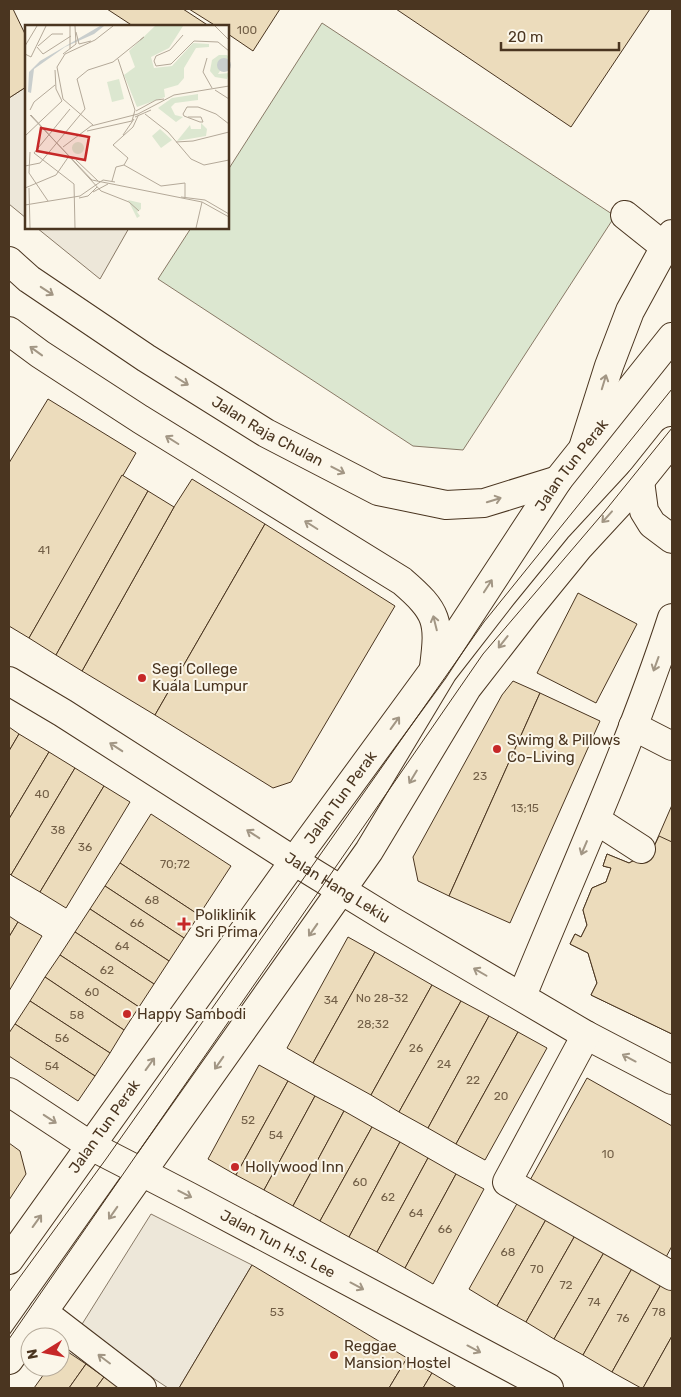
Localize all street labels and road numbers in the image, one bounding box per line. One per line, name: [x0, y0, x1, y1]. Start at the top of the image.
street label: Jalan Raja Chulan: [208, 392, 326, 470]
street label: Jalan Tun Perak: [531, 415, 612, 515]
street label: Jalan Tun Perak: [300, 747, 381, 848]
street label: Jalan Hang Lekiu: [281, 848, 393, 927]
street label: Jalan Tun Perak: [65, 1076, 144, 1177]
street label: Jalan Tun H.S. Lee: [217, 1206, 338, 1282]

